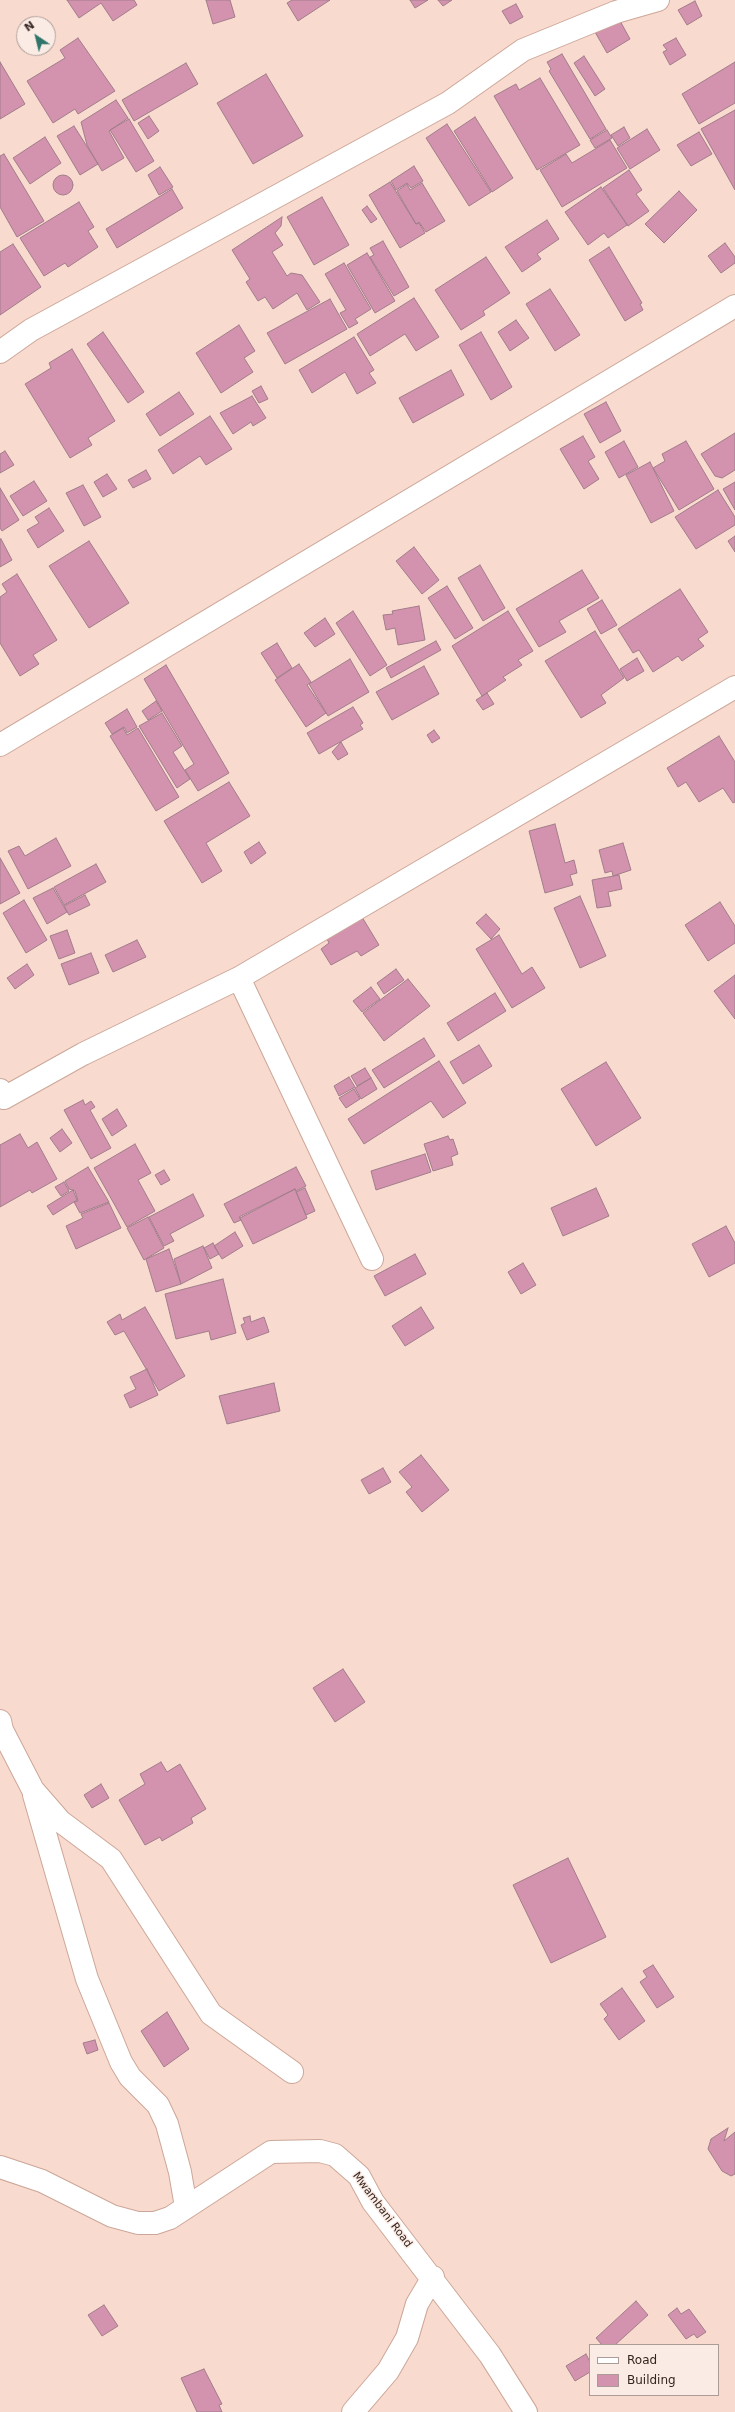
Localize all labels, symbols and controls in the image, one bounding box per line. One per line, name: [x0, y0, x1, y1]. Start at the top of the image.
north arrow: [16, 16, 56, 56]
text: N: [22, 19, 37, 35]
street label: Mwambani Road: [349, 2170, 415, 2250]
legend: [589, 2344, 719, 2396]
text: Road: [627, 2353, 657, 2367]
text: Building: [627, 2373, 676, 2387]

